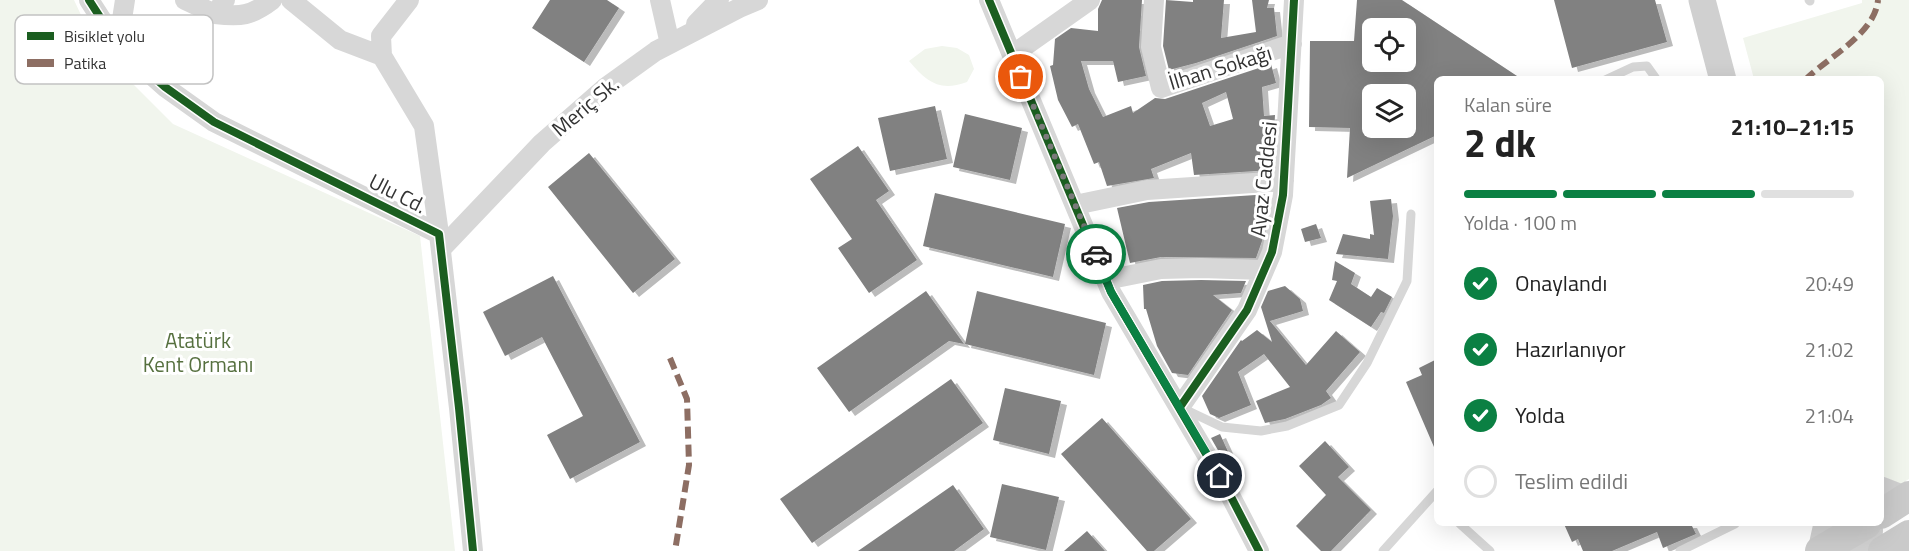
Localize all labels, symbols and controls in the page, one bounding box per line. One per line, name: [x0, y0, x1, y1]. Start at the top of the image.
legend: [15, 15, 213, 84]
map controls: [1362, 18, 1416, 138]
button: locate: [1362, 18, 1416, 72]
text: Bisiklet yolu: [64, 24, 145, 48]
street label: İlhan Sokağı: [1165, 36, 1275, 98]
text: Patika: [64, 51, 106, 75]
pin: [995, 51, 1046, 102]
icon: bag: [1004, 60, 1037, 93]
street label: Meriç Sk.: [544, 68, 626, 144]
button: layers: [1362, 84, 1416, 138]
text: Kalan süre: [1464, 89, 1552, 120]
text: 21:10–21:15: [1731, 110, 1854, 144]
text: 2 dk: [1464, 113, 1536, 172]
street label: Ayaz Caddesi: [1241, 120, 1285, 238]
street label: Ulu Cd.: [364, 165, 432, 221]
text: Yolda · 100 m: [1464, 207, 1577, 238]
courier: [1066, 224, 1126, 284]
icon: car: [1080, 238, 1113, 271]
text: Onaylandı: [1515, 266, 1607, 300]
icon: check: [1464, 267, 1497, 300]
text: 20:49: [1805, 268, 1854, 299]
park label: Atatürk Kent Ormanı: [143, 324, 253, 380]
text: Hazırlanıyor: [1515, 332, 1626, 366]
icon: check: [1464, 333, 1497, 366]
text: 21:02: [1805, 334, 1854, 365]
text: Yolda: [1515, 398, 1565, 432]
icon: check: [1464, 399, 1497, 432]
text: 21:04: [1805, 400, 1854, 431]
pin: [1194, 450, 1245, 501]
icon: home: [1203, 459, 1236, 492]
text: Teslim edildi: [1515, 464, 1628, 498]

